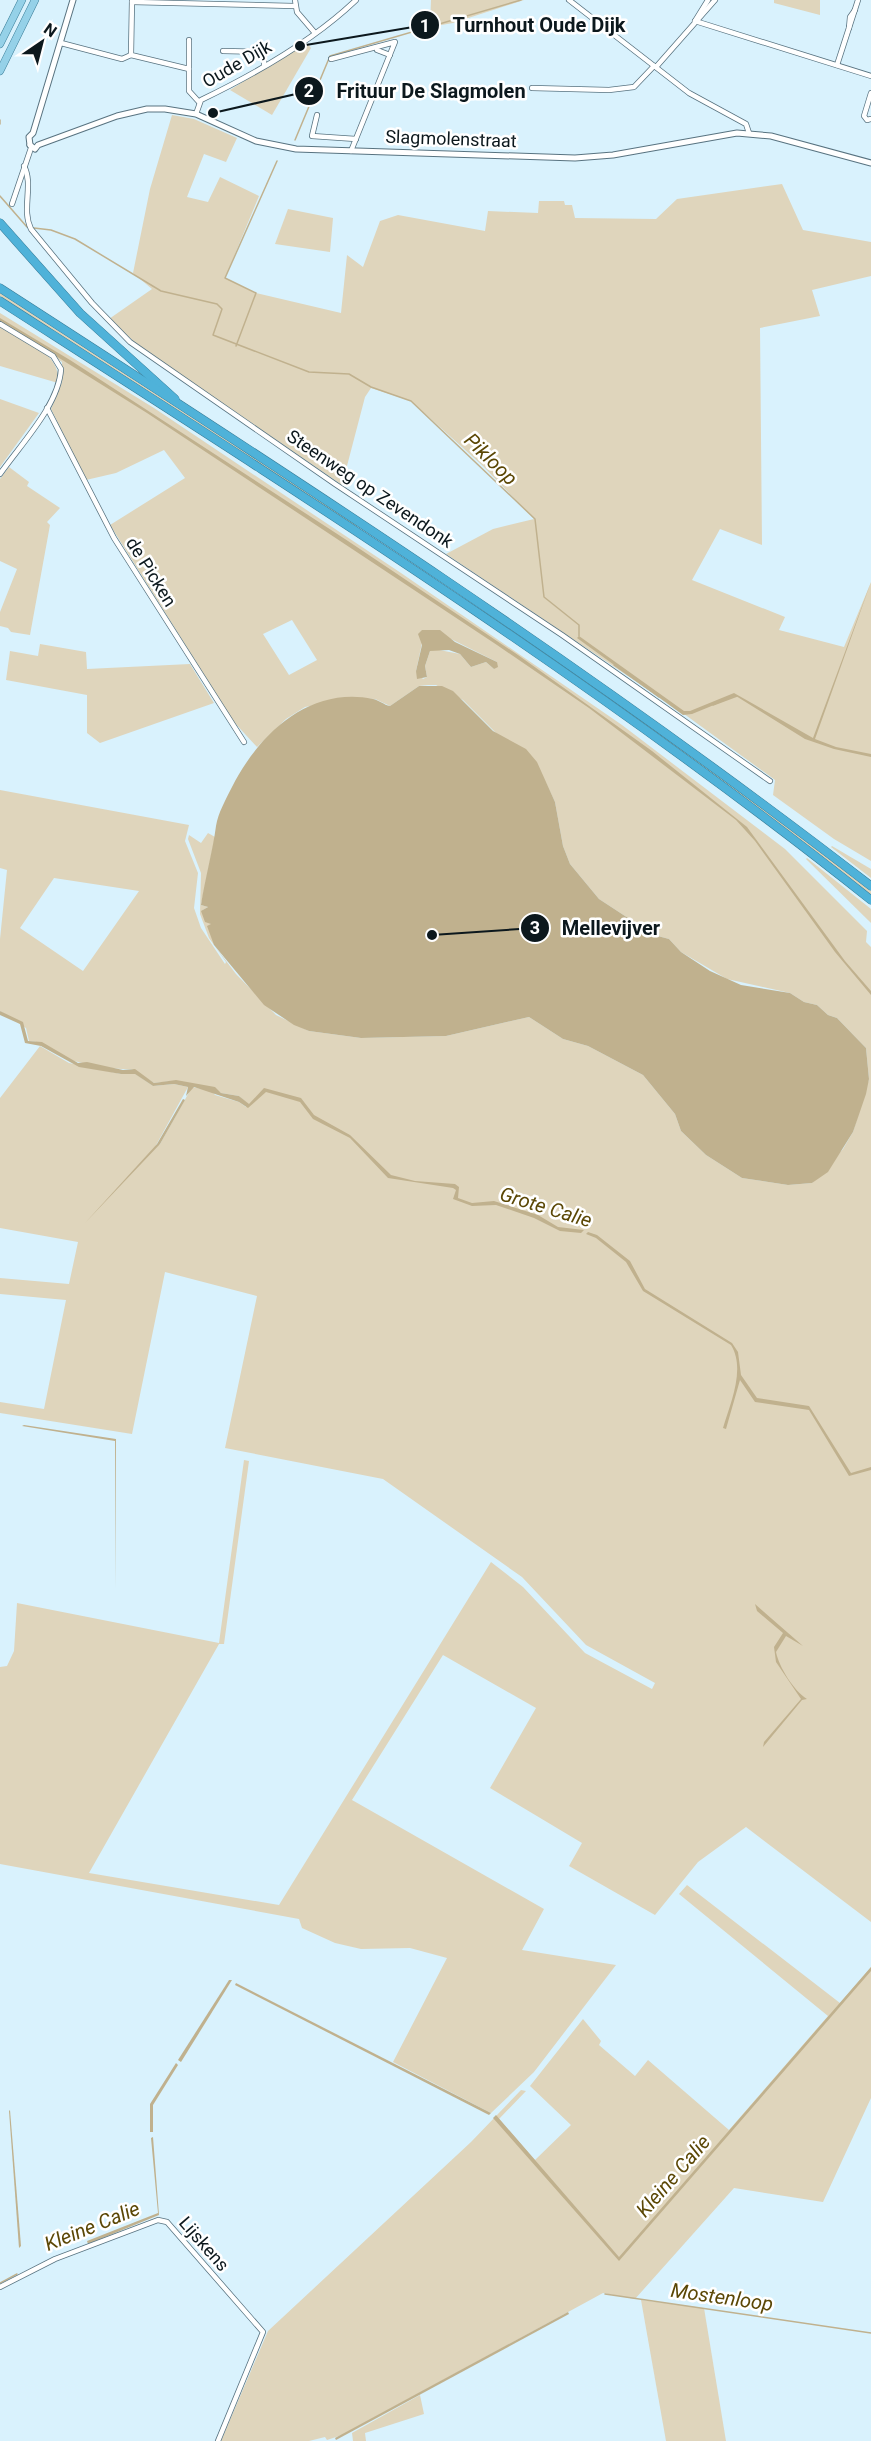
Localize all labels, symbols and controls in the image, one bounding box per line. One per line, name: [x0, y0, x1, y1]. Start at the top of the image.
callout: Turnhout Oude Dijk: [410, 6, 637, 44]
north arrow: [12, 12, 72, 72]
text: Turnhout Oude Dijk: [452, 13, 626, 37]
text: 1: [420, 15, 430, 36]
text: N: [40, 19, 60, 41]
street label: Oude Dijk: [199, 35, 276, 92]
callout: Frituur De Slagmolen: [294, 72, 538, 110]
text: Frituur De Slagmolen: [336, 79, 526, 103]
text: 2: [304, 80, 314, 101]
street label: Slagmolenstraat: [385, 126, 517, 151]
street label: Steenweg op Zevendonk: [283, 425, 458, 552]
water label: Pikloop: [459, 428, 523, 490]
street label: de Picken: [122, 533, 181, 610]
callout: Mellevijver: [520, 909, 673, 947]
text: Mellevijver: [562, 916, 661, 940]
text: 3: [530, 917, 540, 938]
water label: Grote Calie: [497, 1182, 595, 1232]
water label: Kleine Calie: [631, 2130, 715, 2222]
water label: Kleine Calie: [41, 2196, 143, 2256]
street label: Lijskens: [175, 2212, 234, 2275]
water label: Mostenloop: [669, 2278, 775, 2316]

